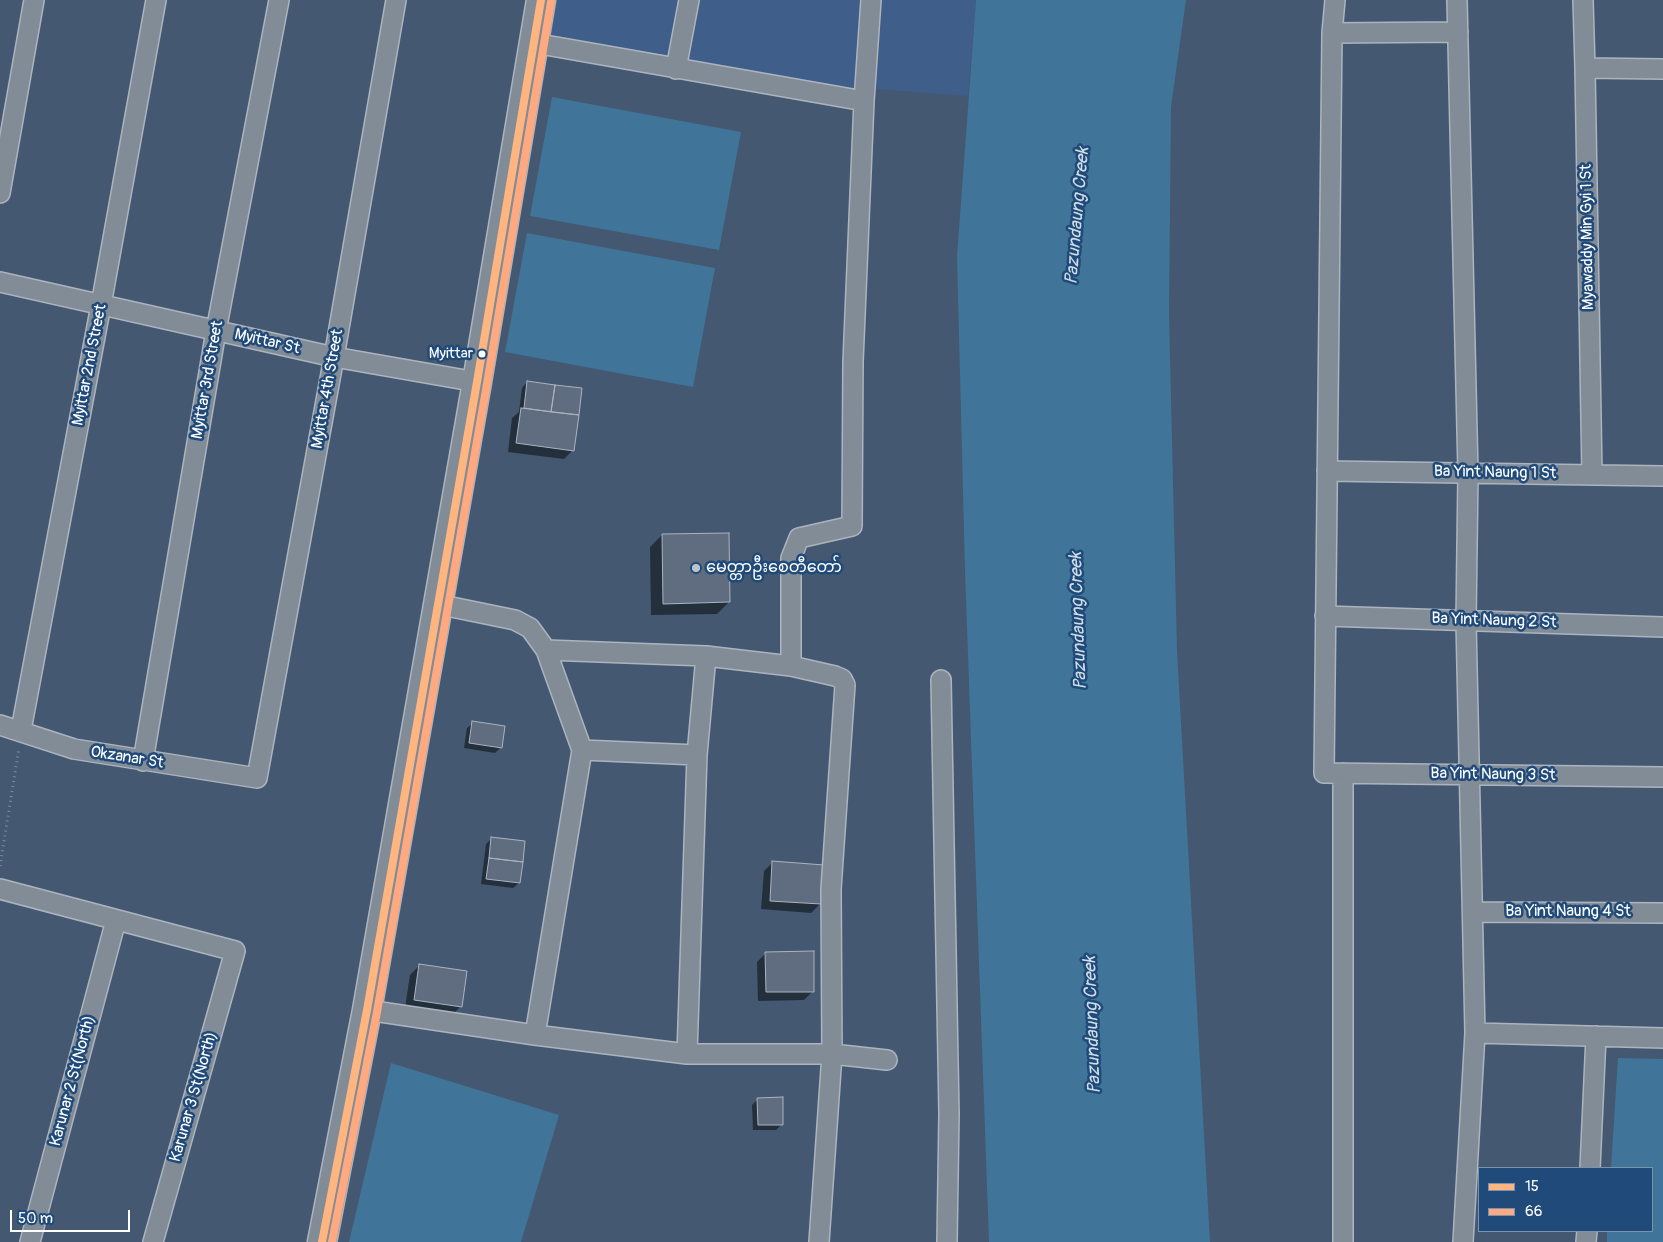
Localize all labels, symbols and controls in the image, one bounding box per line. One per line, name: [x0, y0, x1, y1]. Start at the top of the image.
water label: Pazundaung Creek: [1061, 146, 1095, 286]
street label: Myawaddy Min Gyi 1 St: [1577, 164, 1599, 310]
street label: Myittar 2nd Street: [69, 303, 111, 427]
street label: Myittar 3rd Street: [188, 319, 228, 441]
street label: Myittar St: [232, 325, 302, 359]
street label: Myittar 4th Street: [308, 328, 348, 450]
place label: Myittar: [429, 345, 473, 363]
marker: Myittar: [477, 349, 487, 359]
street label: Ba Yint Naung 1 St: [1434, 462, 1556, 484]
water label: Pazundaung Creek: [1066, 552, 1092, 690]
place label: မေတ္တာဦးစေတီတော်: [706, 558, 842, 578]
marker: မေတ္တာဦးစေတီတော်: [690, 562, 702, 574]
street label: Ba Yint Naung 2 St: [1431, 609, 1557, 633]
street label: Okzanar St: [89, 743, 165, 773]
street label: Ba Yint Naung 3 St: [1430, 764, 1556, 786]
street label: Ba Yint Naung 4 St: [1505, 902, 1631, 922]
water label: Pazundaung Creek: [1080, 956, 1106, 1094]
street label: Karunar 2 St(North): [46, 1014, 100, 1148]
street label: Karunar 3 St(North): [166, 1030, 222, 1164]
legend: [1478, 1167, 1653, 1232]
text: 15: [1525, 1177, 1539, 1196]
scale bar: [12, 1200, 132, 1232]
text: 66: [1525, 1202, 1542, 1221]
text: 50 m: [18, 1209, 53, 1228]

